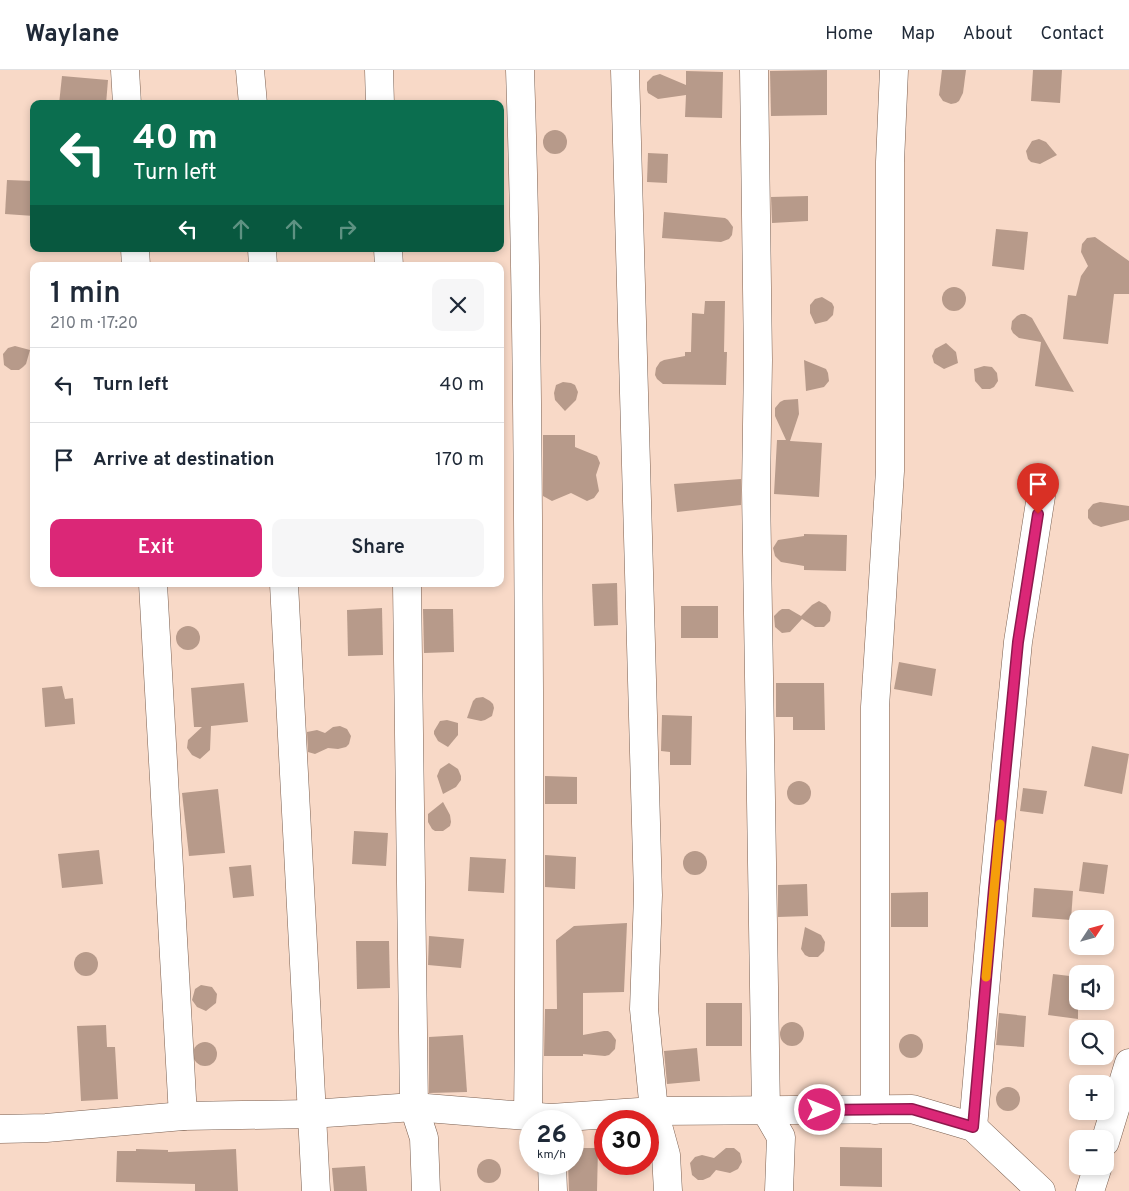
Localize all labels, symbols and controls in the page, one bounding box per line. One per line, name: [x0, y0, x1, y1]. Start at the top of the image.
text: Waylane: [25, 20, 119, 50]
text: Home: [825, 23, 873, 46]
text: Map: [901, 23, 935, 46]
text: About: [963, 23, 1012, 46]
text: Contact: [1040, 23, 1104, 46]
text: 40 m: [133, 117, 218, 161]
icon: left: [50, 120, 115, 185]
text: Turn left: [133, 160, 216, 187]
icon: left: [174, 215, 202, 243]
icon: ahead: [227, 215, 255, 243]
icon: ahead: [280, 215, 308, 243]
icon: right: [333, 215, 361, 243]
text: 1 min: [50, 276, 121, 313]
button: close: [432, 279, 484, 331]
text: 210 m · 17:20: [50, 314, 138, 334]
icon: left: [50, 371, 78, 399]
text: Turn left: [93, 373, 169, 397]
text: 40 m: [439, 373, 484, 397]
icon: arrive: [50, 446, 78, 474]
text: Arrive at destination: [93, 448, 274, 472]
text: 170 m: [435, 448, 484, 472]
pin: [1017, 463, 1059, 514]
icon: arrive: [1024, 470, 1052, 498]
button: Exit: [50, 519, 262, 577]
button: Share: [272, 519, 484, 577]
north arrow: [1069, 910, 1114, 955]
map controls: [1069, 910, 1114, 1175]
button: sound: [1069, 965, 1114, 1010]
button: search: [1069, 1020, 1114, 1065]
button: +: [1069, 1075, 1114, 1120]
position arrow: [793, 1083, 845, 1135]
speed limit sign: 30: [594, 1110, 659, 1175]
text: 26: [536, 1120, 567, 1152]
button: −: [1069, 1130, 1114, 1175]
text: km/h: [537, 1147, 566, 1163]

